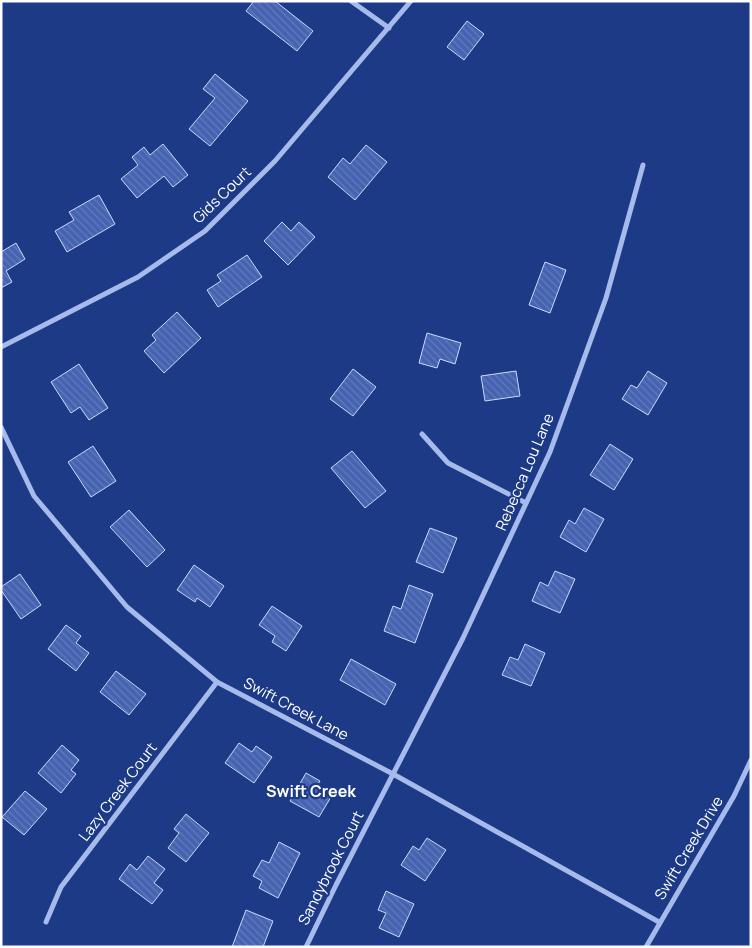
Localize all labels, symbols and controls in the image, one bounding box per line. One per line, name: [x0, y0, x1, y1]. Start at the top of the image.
street label: Gids Court: [188, 161, 255, 228]
street label: Rebecca Lou Lane: [490, 410, 559, 534]
street label: Swift Creek Lane: [240, 672, 353, 745]
street label: Lazy Creek Court: [74, 738, 162, 845]
district label: Swift Creek: [266, 780, 356, 802]
street label: Swift Creek Drive: [649, 792, 728, 904]
street label: Sandybrook Court: [293, 807, 368, 928]

